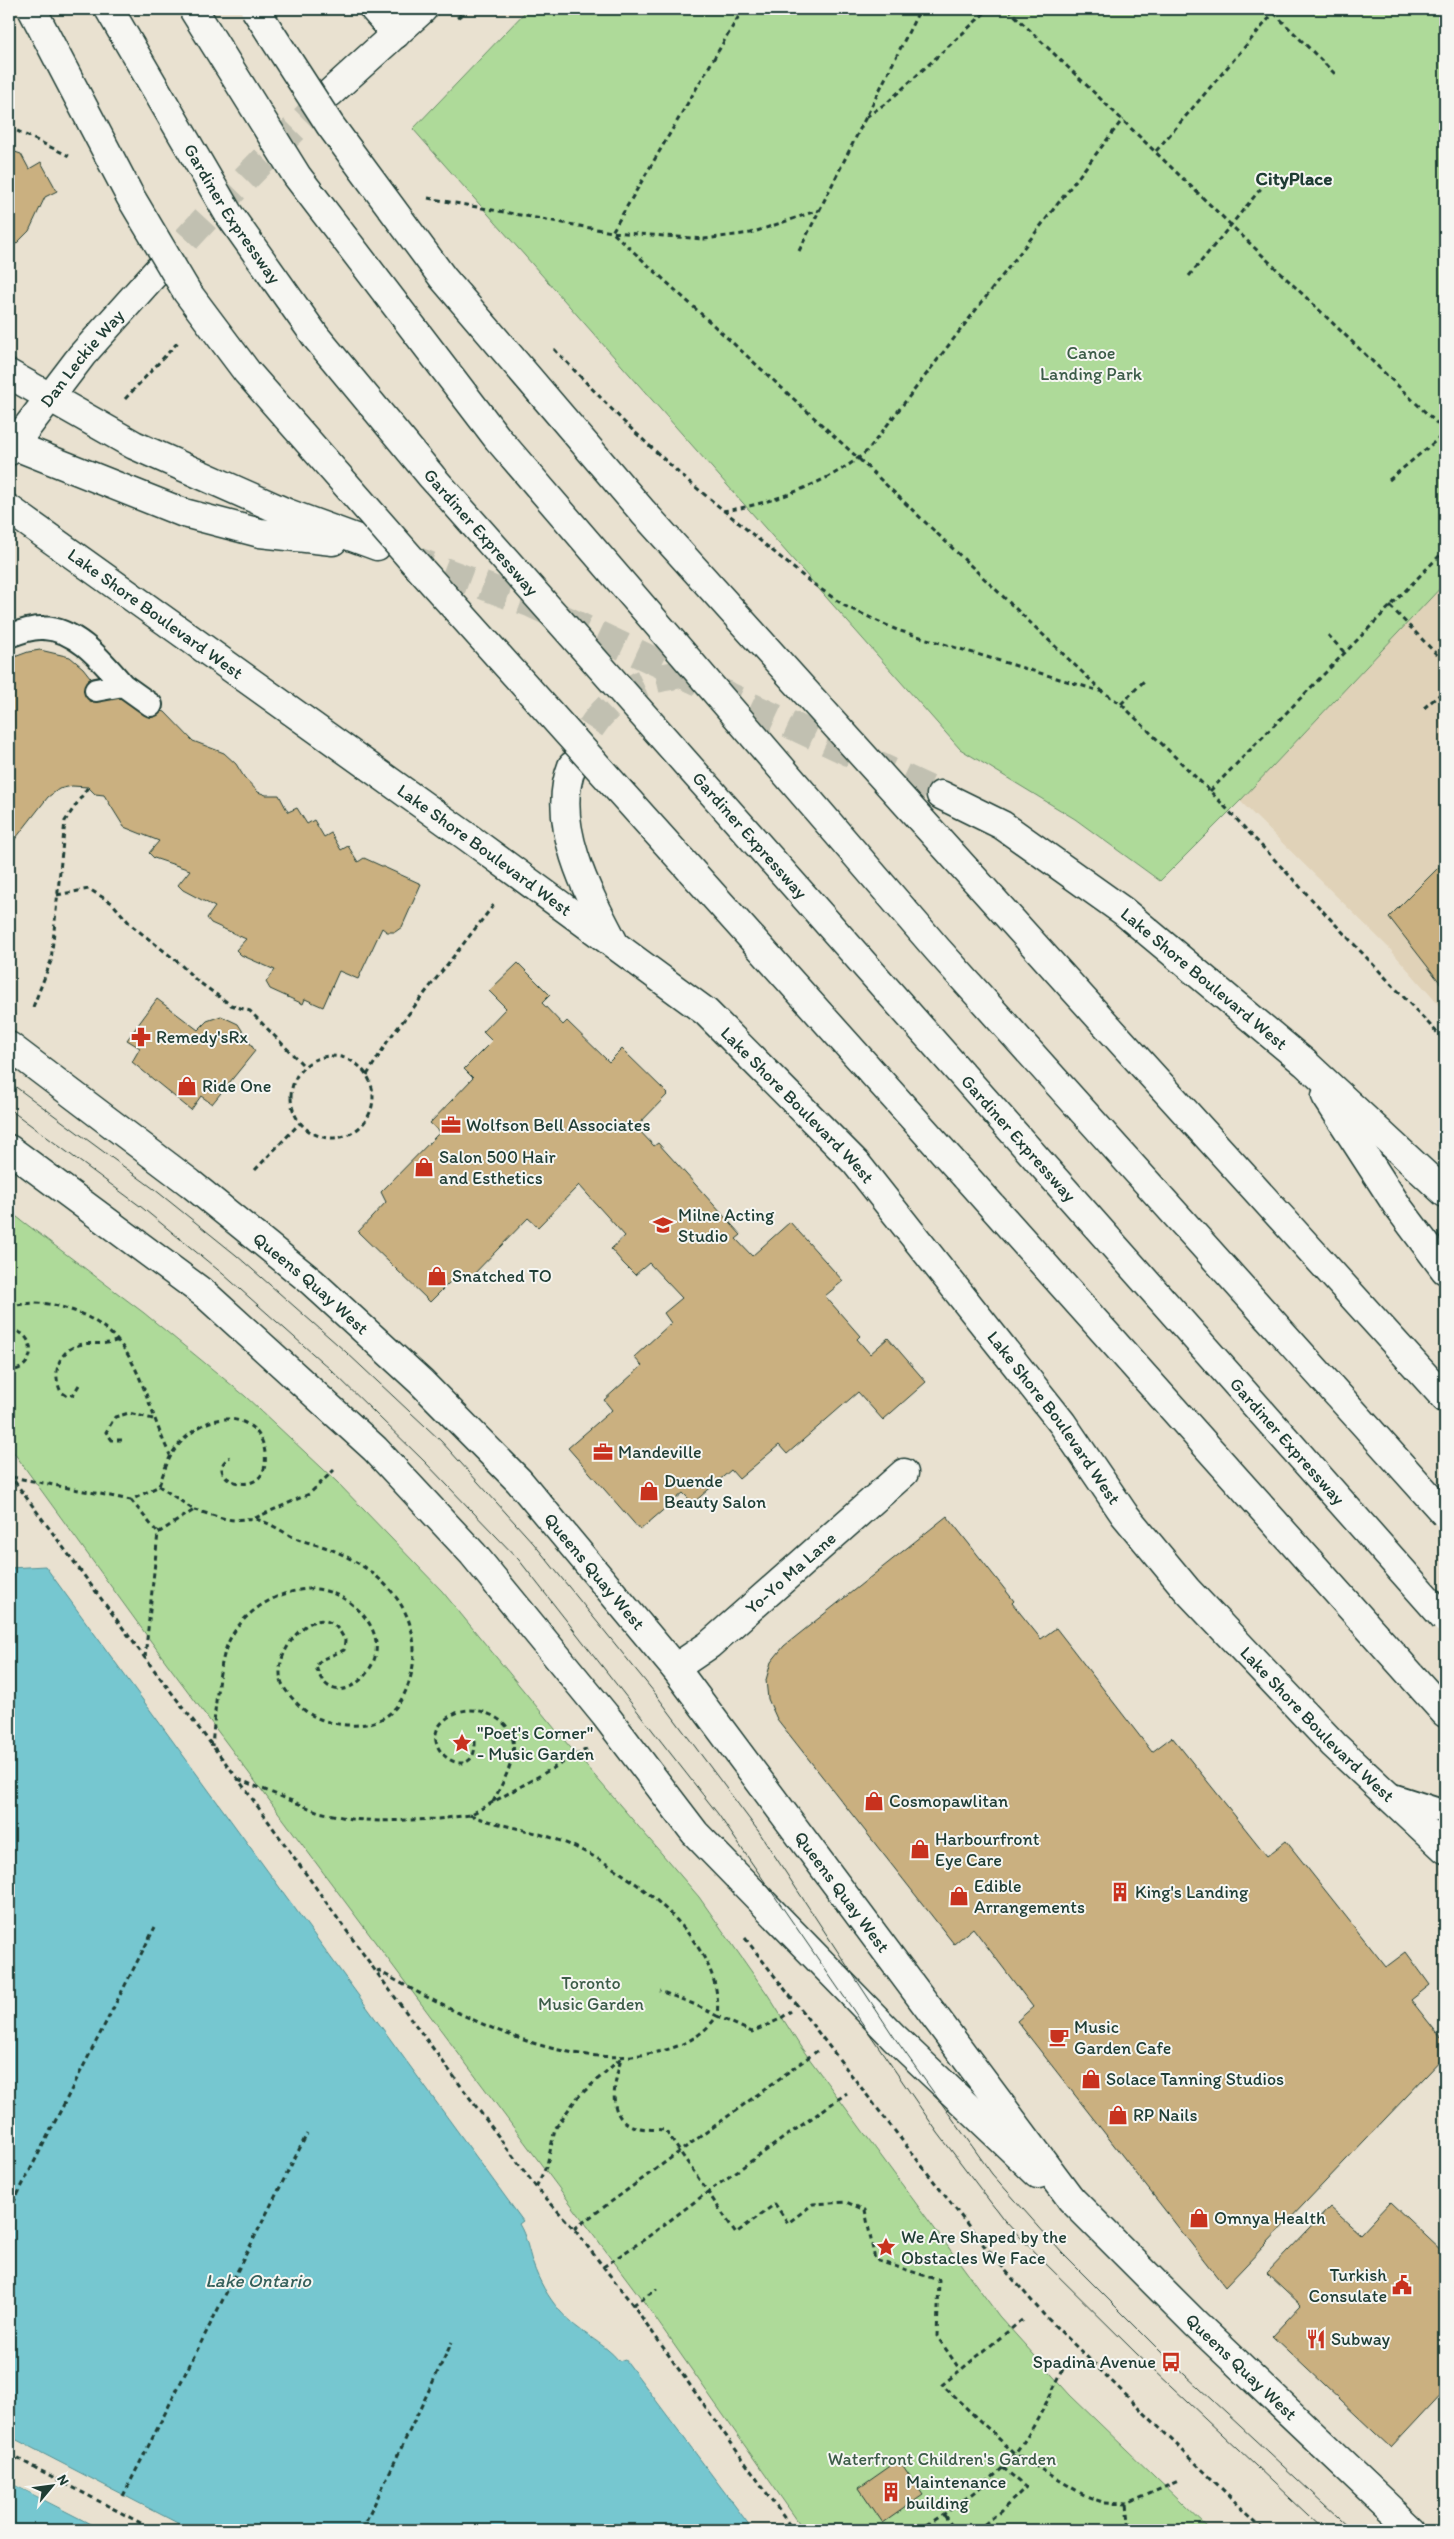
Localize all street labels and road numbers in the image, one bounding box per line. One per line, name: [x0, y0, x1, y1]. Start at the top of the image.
street label: Gardiner Expressway: [179, 140, 286, 288]
street label: Dan Leckie Way: [35, 304, 129, 412]
street label: Gardiner Expressway: [419, 464, 544, 601]
street label: Lake Shore Boulevard West: [63, 544, 248, 684]
street label: Gardiner Expressway: [688, 767, 812, 904]
street label: Lake Shore Boulevard West: [393, 779, 576, 921]
street label: Lake Shore Boulevard West: [1116, 903, 1292, 1055]
street label: Lake Shore Boulevard West: [716, 1022, 879, 1188]
street label: Gardiner Expressway: [956, 1070, 1081, 1207]
street label: Queens Quay West: [248, 1227, 373, 1339]
street label: Lake Shore Boulevard West: [982, 1326, 1125, 1509]
street label: Gardiner Expressway: [1225, 1373, 1350, 1510]
street label: Queens Quay West: [539, 1508, 650, 1635]
street label: Yo-Yo Ma Lane: [741, 1527, 841, 1619]
street label: Lake Shore Boulevard West: [1235, 1642, 1399, 1807]
street label: Queens Quay West: [789, 1827, 894, 1957]
street label: Queens Quay West: [1181, 2309, 1302, 2425]

